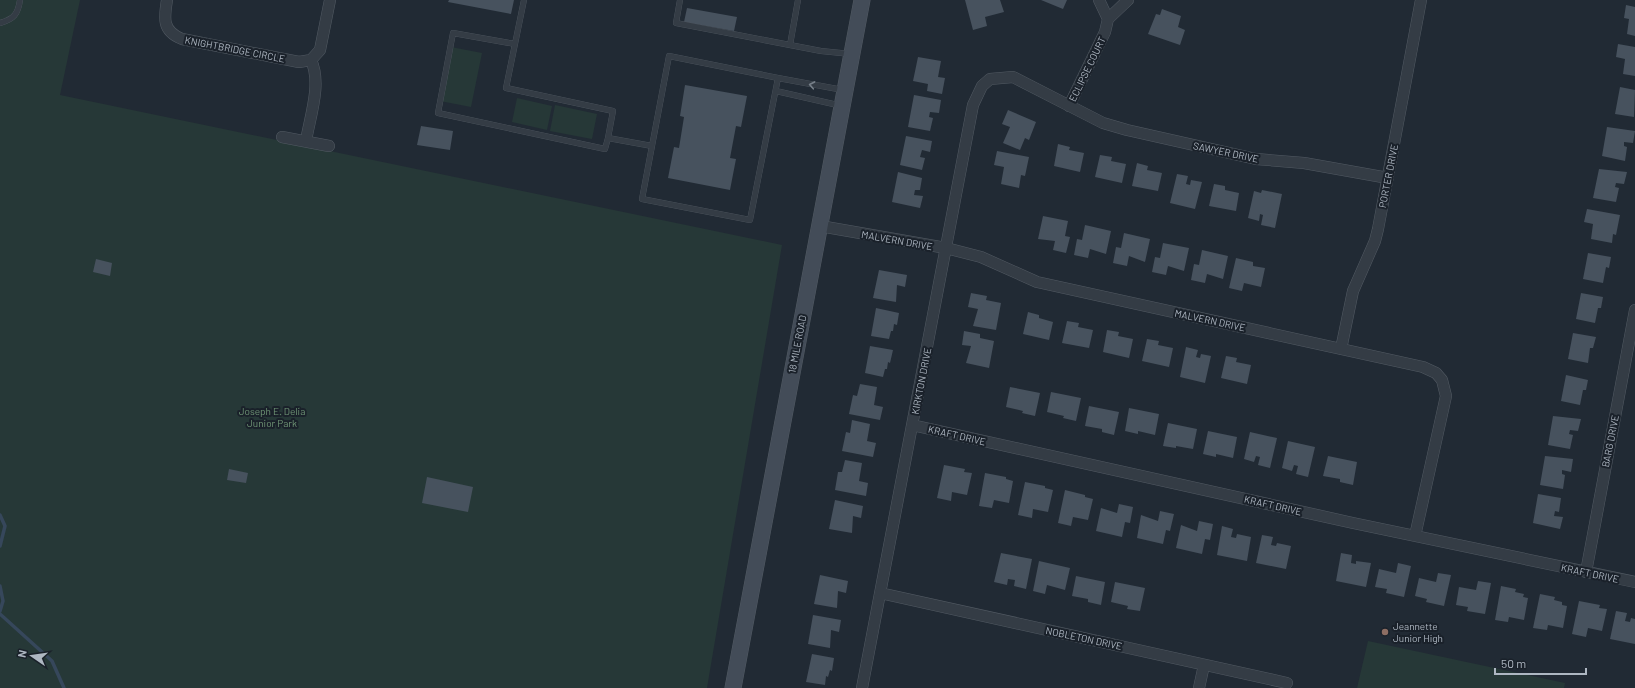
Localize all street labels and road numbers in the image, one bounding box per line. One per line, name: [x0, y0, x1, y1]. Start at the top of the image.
street label: KNIGHTBRIDGE CIRCLE: [184, 33, 286, 65]
street label: ECLIPSE COURT: [1066, 34, 1108, 103]
street label: SAWYER DRIVE: [1192, 139, 1260, 165]
street label: PORTER DRIVE: [1376, 143, 1400, 209]
street label: MALVERN DRIVE: [861, 228, 933, 252]
street label: MALVERN DRIVE: [1174, 307, 1246, 333]
street label: 18 MILE ROAD: [786, 314, 808, 374]
street label: KIRKTON DRIVE: [909, 347, 933, 415]
street label: BARG DRIVE: [1599, 414, 1621, 468]
street label: KRAFT DRIVE: [927, 423, 987, 447]
street label: KRAFT DRIVE: [1243, 493, 1303, 517]
street label: KRAFT DRIVE: [1560, 561, 1620, 585]
street label: NOBLETON DRIVE: [1045, 624, 1123, 652]

